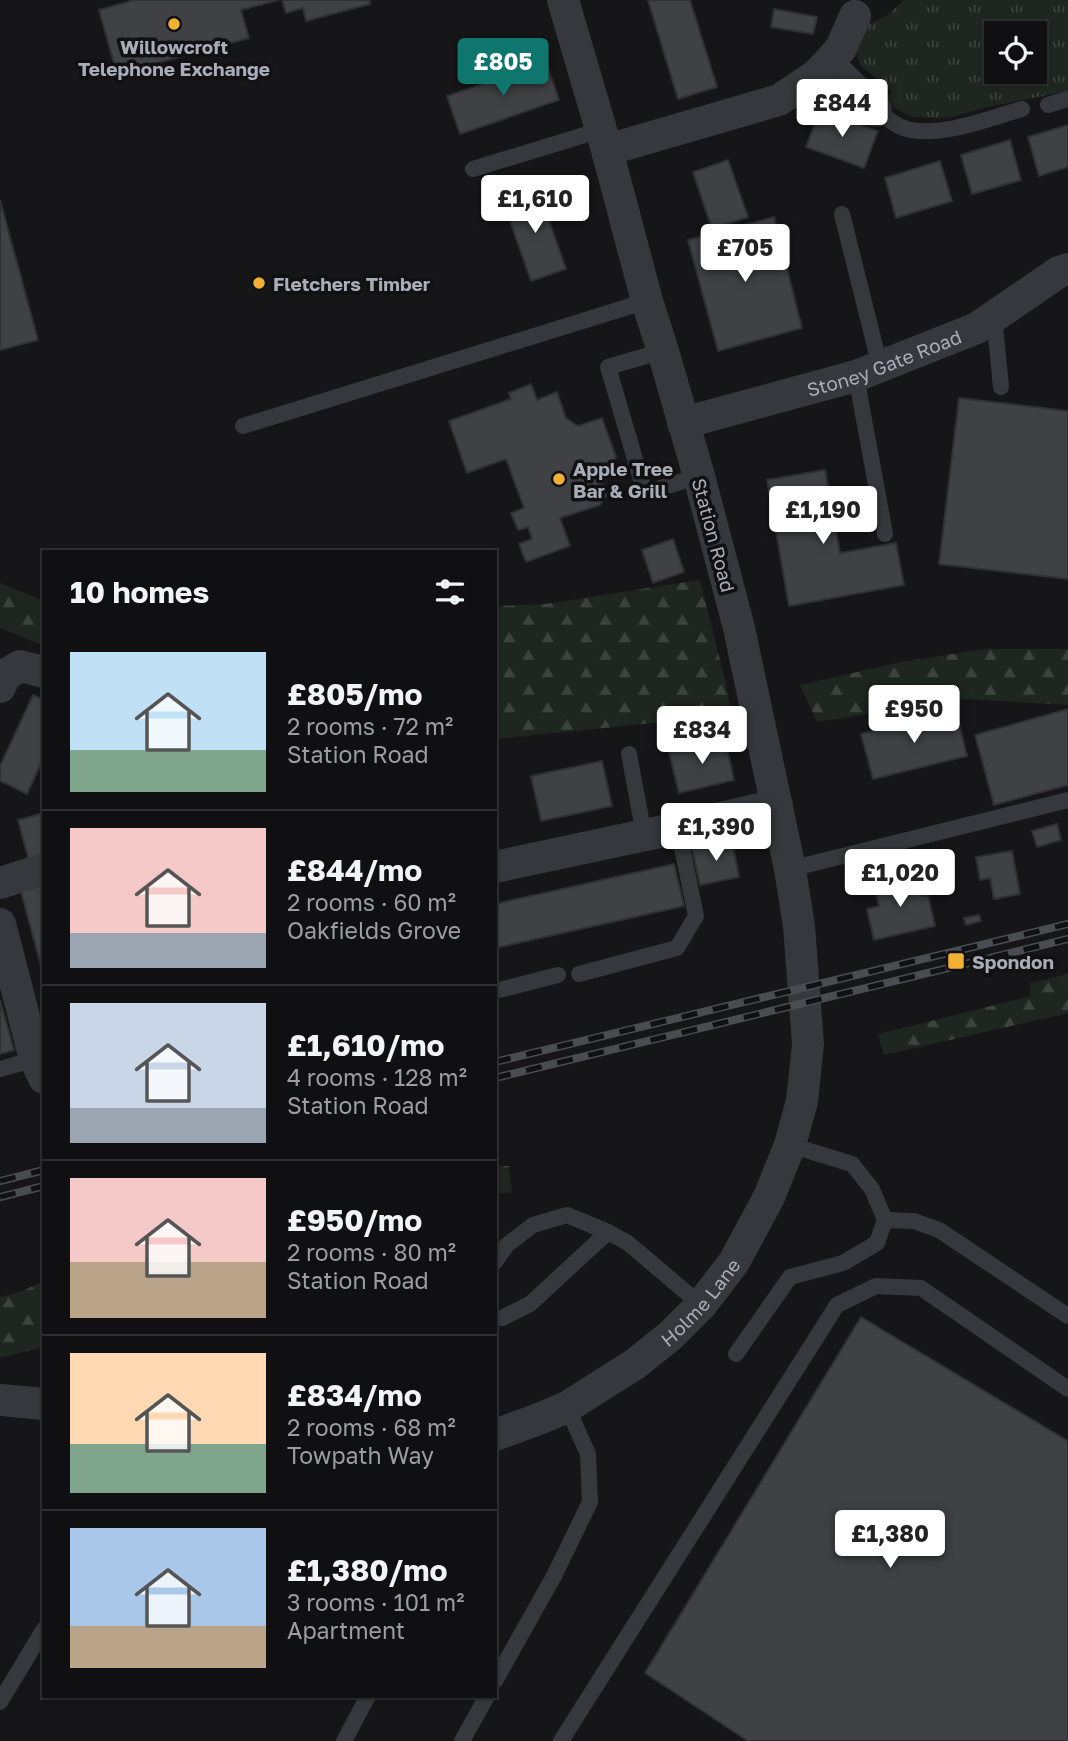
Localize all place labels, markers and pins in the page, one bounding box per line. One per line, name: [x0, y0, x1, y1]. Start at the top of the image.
marker: Willowcroft Telephone Exchange: [166, 16, 182, 32]
place label: Willowcroft Telephone Exchange: [78, 35, 270, 80]
pin: £805: [462, 38, 544, 98]
pin: £844: [801, 80, 883, 139]
pin: £1,610: [478, 176, 592, 235]
pin: £705: [704, 224, 786, 284]
place label: Fletchers Timber: [273, 272, 431, 295]
marker: Fletchers Timber: [251, 275, 267, 291]
place label: Apple Tree Bar & Grill: [573, 457, 673, 502]
marker: Apple Tree Bar & Grill: [551, 471, 567, 487]
pin: £1,190: [766, 486, 880, 546]
pin: £950: [873, 686, 955, 745]
pin: £834: [661, 706, 743, 766]
pin: £1,390: [659, 804, 773, 863]
pin: £1,020: [843, 850, 957, 909]
place label: Spondon: [972, 950, 1054, 973]
marker: Spondon: [946, 951, 966, 971]
pin: £1,380: [833, 1510, 947, 1570]

